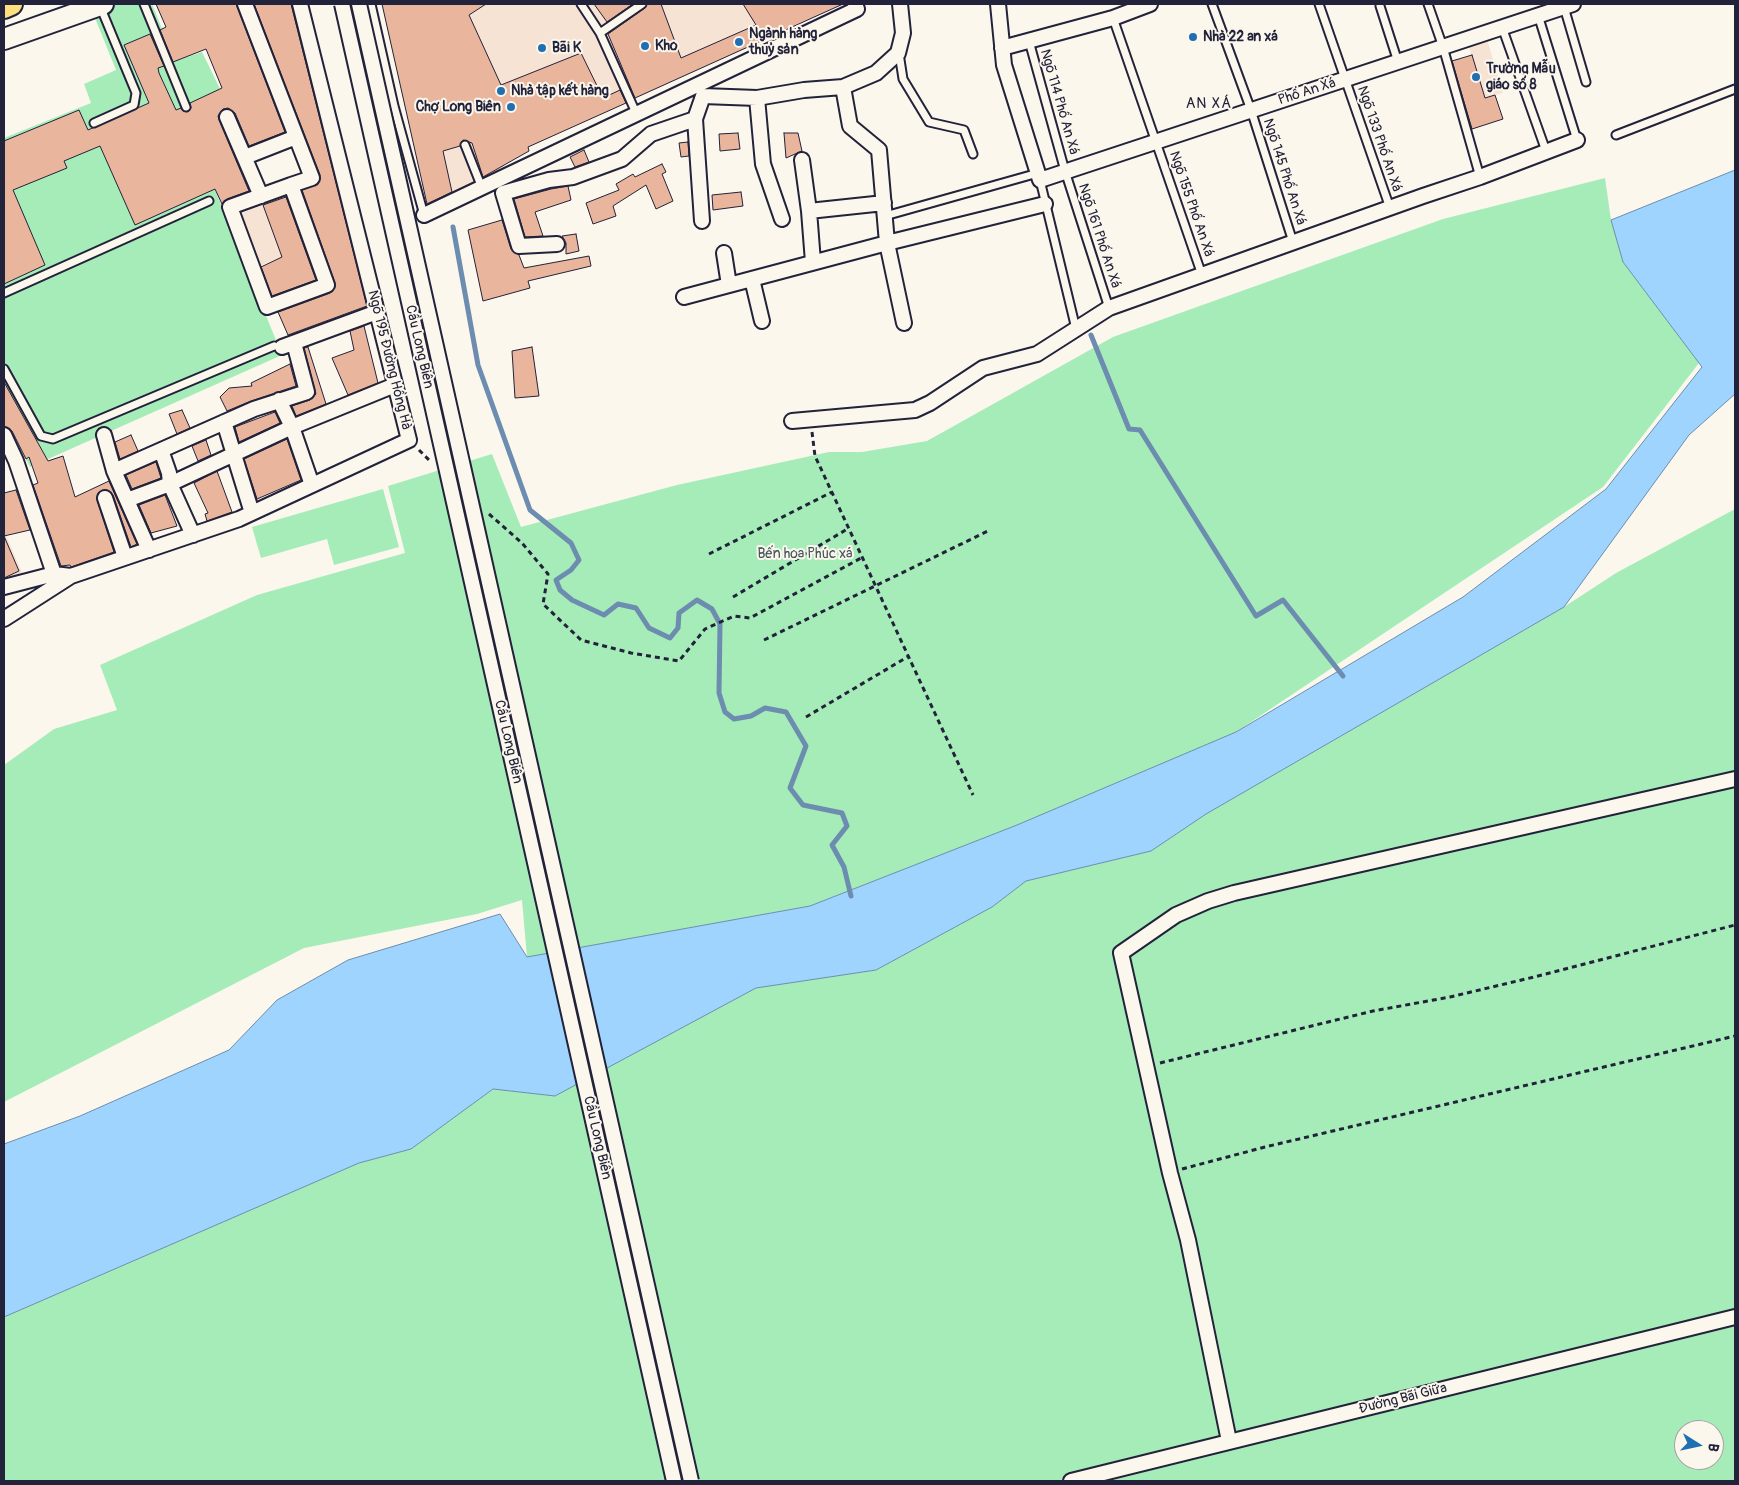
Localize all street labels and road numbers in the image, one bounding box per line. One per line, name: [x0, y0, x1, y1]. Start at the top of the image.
street label: Ngõ 114 Phố An Xá: [1036, 47, 1082, 157]
street label: Phố An Xá: [1276, 75, 1338, 109]
street label: Ngõ 133 Phố An Xá: [1353, 84, 1405, 194]
street label: Ngõ 145 Phố An Xá: [1259, 117, 1309, 227]
street label: Ngõ 155 Phố An Xá: [1165, 149, 1217, 259]
street label: Ngõ 161 Phố An Xá: [1074, 182, 1124, 290]
street label: Ngõ 195 Đường Hồng Hà: [364, 289, 414, 431]
street label: Cầu Long Biên: [401, 304, 437, 390]
street label: Cầu Long Biên: [490, 699, 526, 785]
street label: Cầu Long Biên: [579, 1095, 615, 1181]
street label: Đường Bãi Giữa: [1357, 1380, 1449, 1418]

